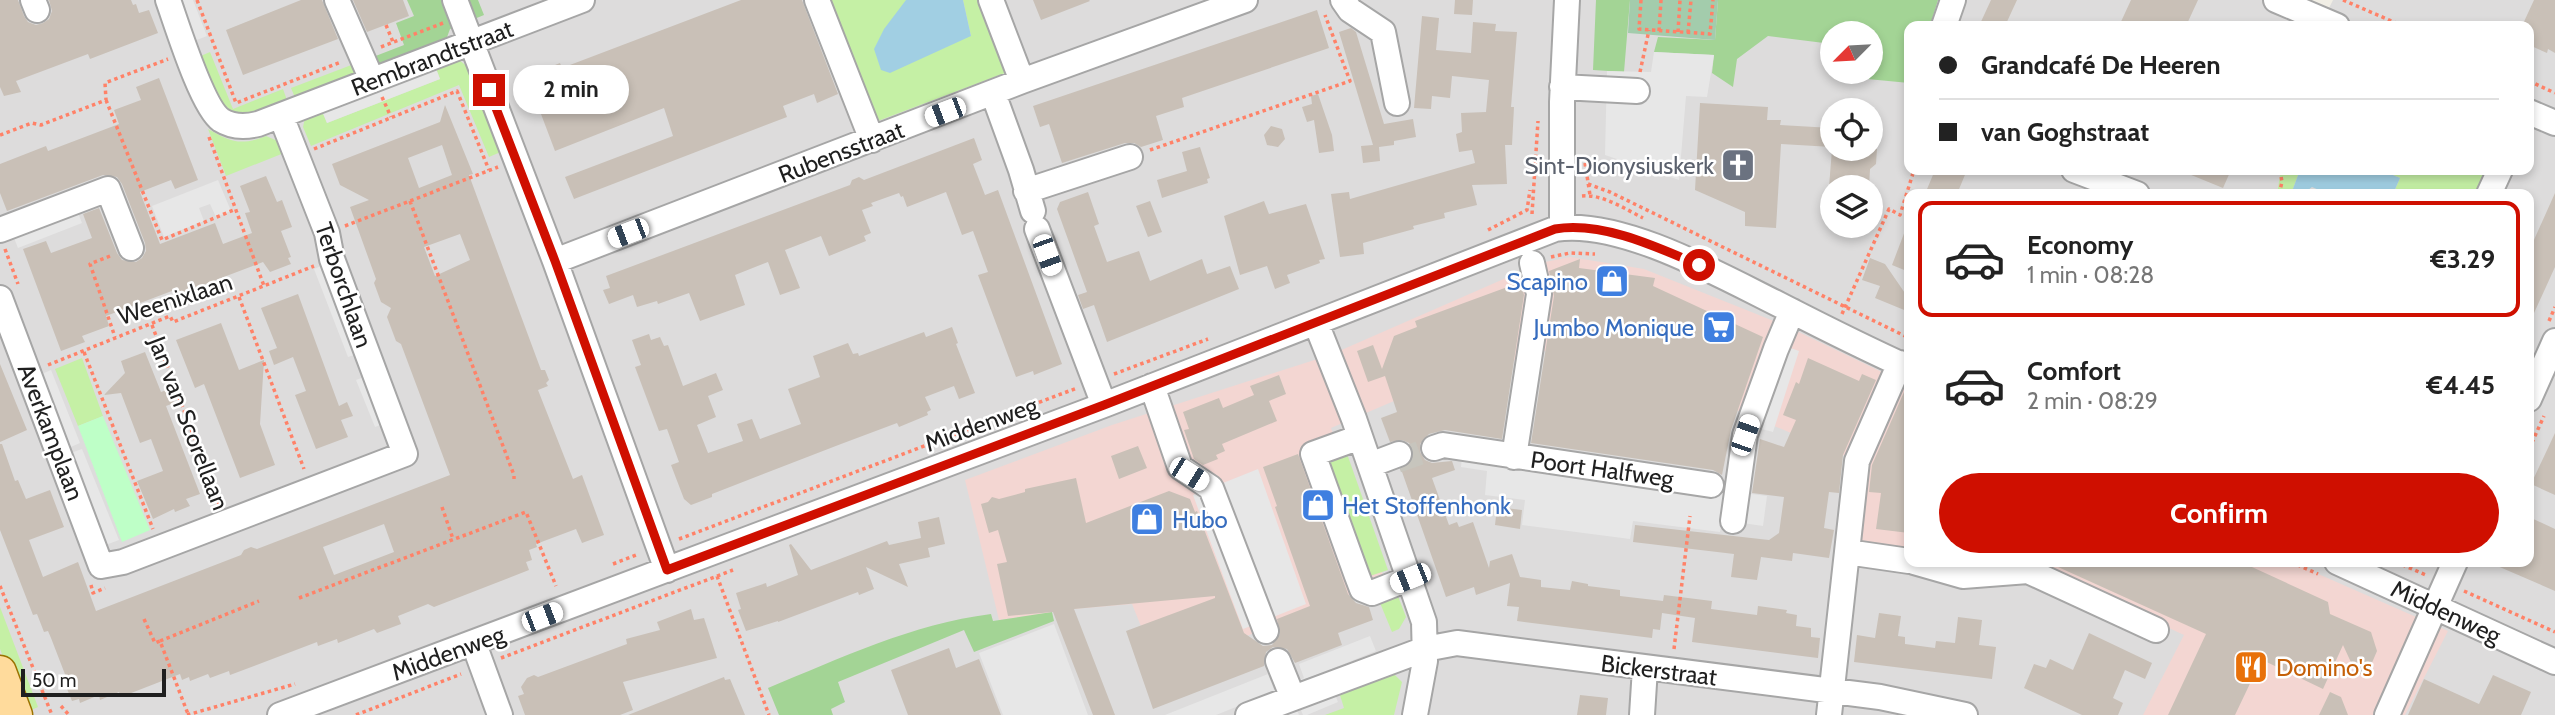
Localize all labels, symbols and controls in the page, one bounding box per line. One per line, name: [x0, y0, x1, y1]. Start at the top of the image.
street label: Rembrandtstraat: [347, 14, 517, 102]
north arrow: [1820, 21, 1883, 84]
map controls: [1820, 21, 1883, 238]
text: Grandcafé De Heeren: [1981, 49, 2221, 81]
callout: 2 min: [514, 66, 629, 114]
route end: [473, 74, 505, 106]
text: 2 min: [543, 75, 599, 103]
car: [922, 95, 969, 129]
button: locate: [1820, 98, 1883, 161]
street label: Rubensstraat: [774, 115, 908, 189]
text: van Goghstraat: [1981, 116, 2149, 148]
church icon: Sint-Dionysiuskerk: [1719, 146, 1757, 184]
place label: Sint-Dionysiuskerk: [1524, 151, 1714, 180]
button: layers: [1820, 175, 1883, 238]
car: [605, 216, 652, 250]
street label: Terborchlaan: [309, 219, 379, 351]
icon: car: [1943, 228, 2006, 291]
text: Economy: [2027, 229, 2133, 261]
car: [1030, 232, 1065, 278]
text: €3.29: [2430, 243, 2495, 275]
route start: [1683, 249, 1715, 281]
text: 1 min · 08:28: [2027, 261, 2154, 289]
shop icon: Scapino: [1593, 262, 1631, 300]
street label: Weenixlaan: [114, 267, 236, 331]
place label: Scapino: [1506, 267, 1588, 296]
supermarket icon: Jumbo Monique: [1700, 308, 1738, 346]
place label: Jumbo Monique: [1532, 313, 1694, 342]
street label: Jan van Scorellaan: [142, 331, 235, 514]
icon: car: [1943, 354, 2006, 417]
text: Comfort: [2027, 355, 2121, 387]
street label: Averkamplaan: [12, 360, 90, 504]
text: €4.45: [2426, 369, 2495, 401]
text: 2 min · 08:29: [2027, 387, 2158, 415]
street label: Middenweg: [921, 390, 1042, 458]
car: [1729, 412, 1762, 458]
street label: Poort Halfweg: [1529, 445, 1676, 494]
car: [1166, 454, 1213, 494]
button: Confirm: [1939, 473, 2499, 553]
shop icon: Het Stoffenhonk: [1299, 486, 1337, 524]
place label: Het Stoffenhonk: [1342, 491, 1511, 520]
shop icon: Hubo: [1128, 500, 1166, 538]
place label: Hubo: [1172, 505, 1228, 534]
car: [1387, 560, 1434, 596]
street label: Middenweg: [2386, 574, 2507, 651]
car: [519, 600, 566, 634]
street label: Middenweg: [388, 619, 509, 687]
restaurant icon: Domino's: [2232, 648, 2270, 686]
street label: Bickerstraat: [1599, 649, 1719, 691]
place label: Domino's: [2276, 653, 2373, 682]
scale bar: [21, 666, 166, 698]
text: 50 m: [32, 669, 76, 692]

